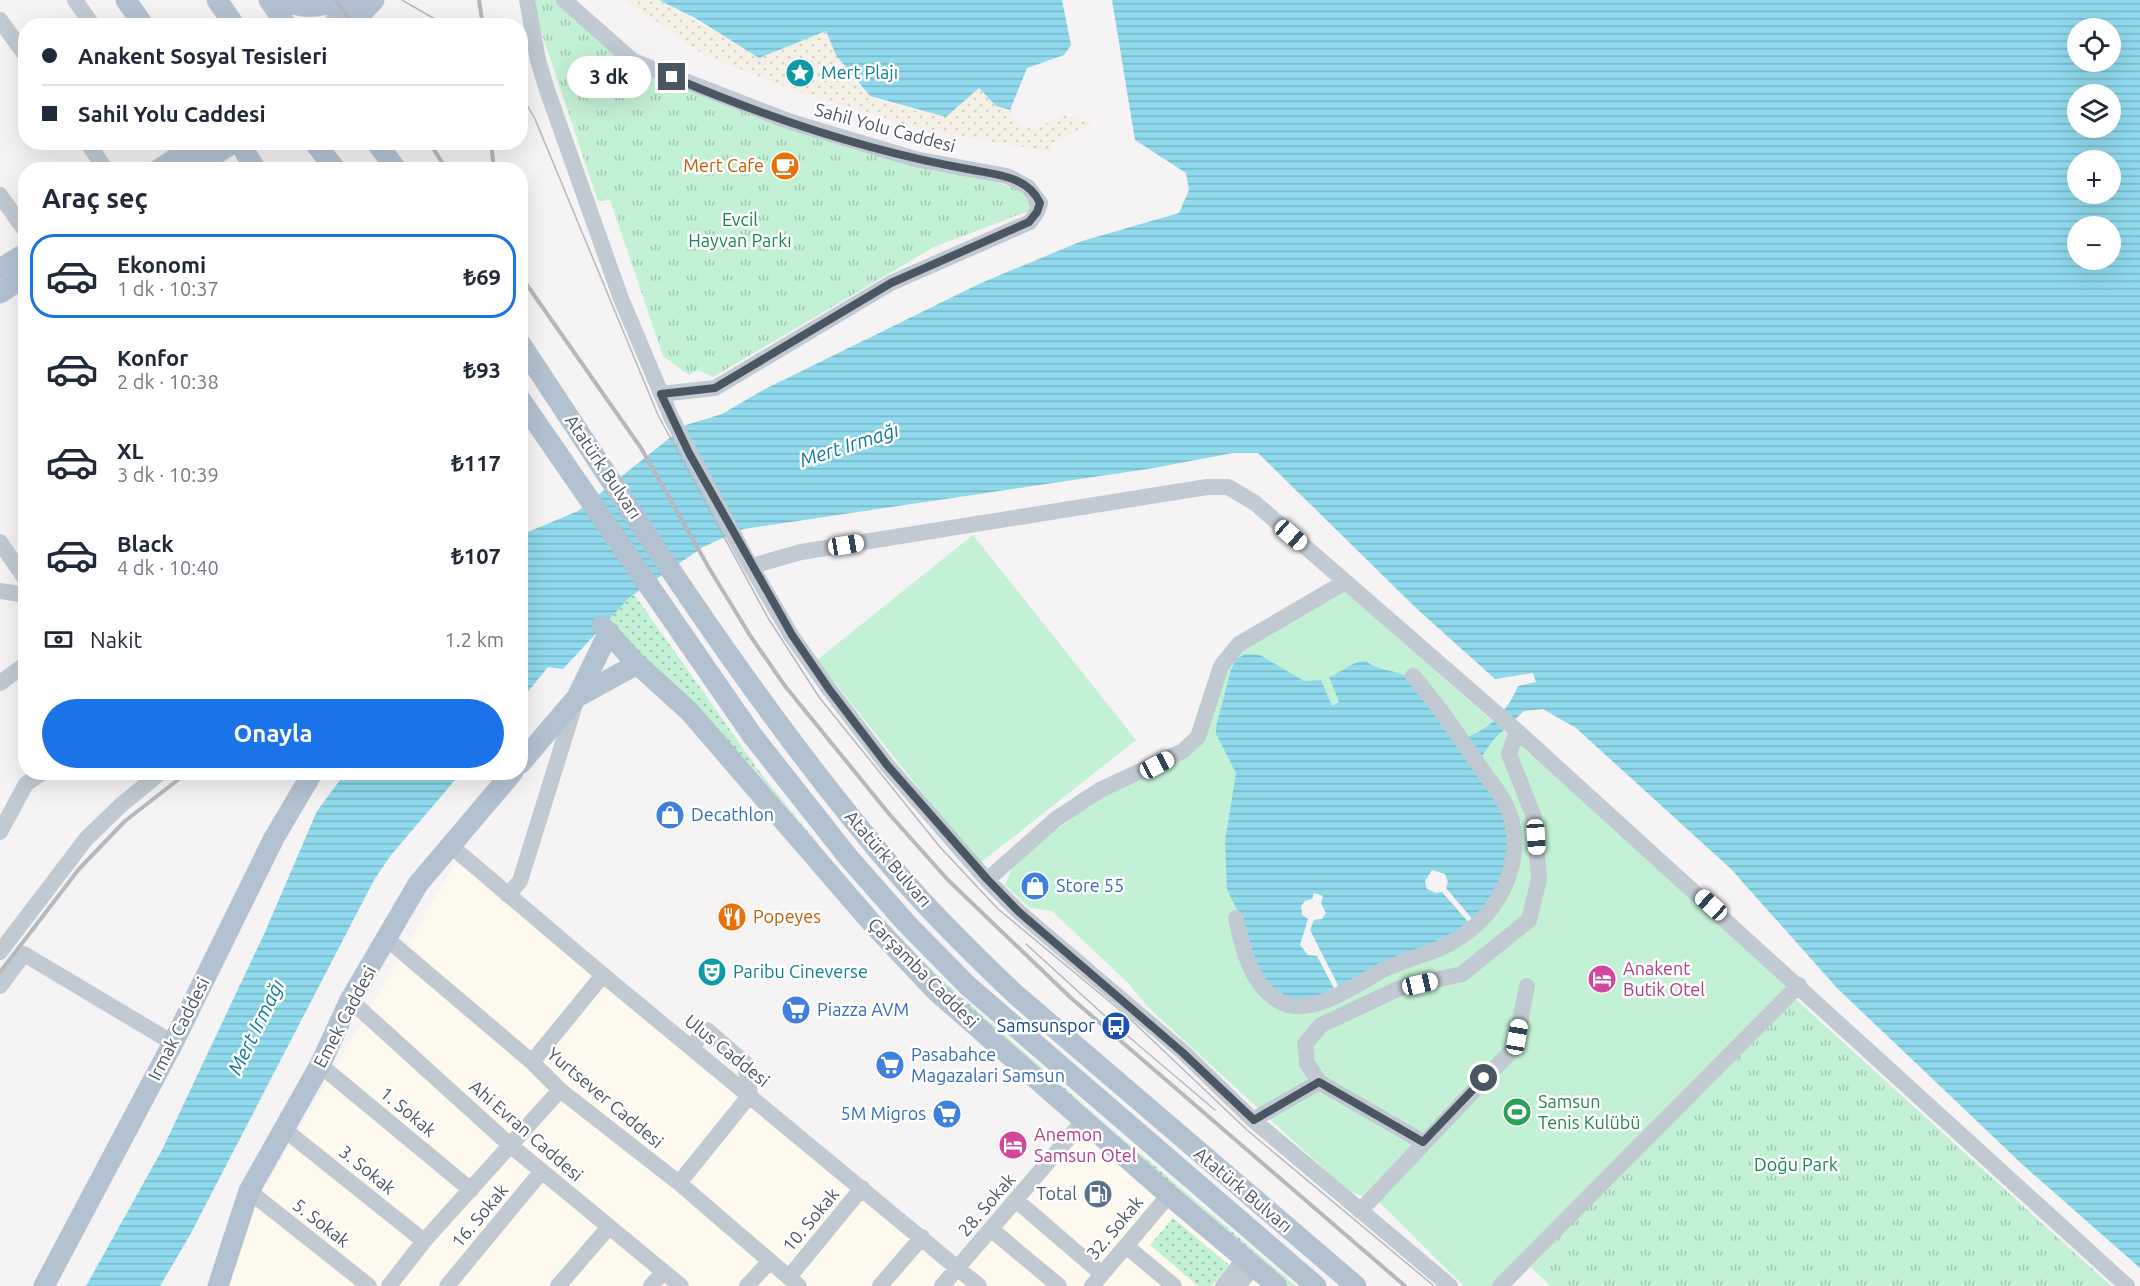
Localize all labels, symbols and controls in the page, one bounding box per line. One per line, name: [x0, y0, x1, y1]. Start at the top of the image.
map controls: [2067, 18, 2121, 270]
button: locate: [2067, 18, 2121, 72]
text: Anakent Sosyal Tesisleri: [78, 43, 327, 68]
callout: 3 dk: [567, 56, 651, 98]
place icon: Mert Plajı: [784, 57, 816, 89]
place label: Mert Plajı: [821, 62, 898, 82]
route end: [658, 63, 685, 90]
text: 3 dk: [589, 65, 629, 88]
button: layers: [2067, 84, 2121, 138]
street label: Sahil Yolu Caddesi: [813, 99, 958, 155]
text: Sahil Yolu Caddesi: [78, 101, 266, 126]
cafe icon: Mert Cafe: [769, 150, 801, 182]
button: +: [2067, 150, 2121, 204]
place label: Mert Cafe: [683, 155, 764, 175]
text: Araç seç: [42, 183, 148, 213]
park label: Evcil Hayvan Parkı: [688, 209, 792, 250]
button: −: [2067, 216, 2121, 270]
icon: car: [45, 249, 99, 303]
text: Ekonomi: [117, 252, 206, 277]
text: ₺69: [464, 264, 501, 289]
text: 1 dk · 10:37: [117, 277, 219, 300]
icon: car: [45, 342, 99, 396]
text: Konfor: [117, 345, 188, 370]
text: ₺93: [464, 357, 501, 382]
text: 2 dk · 10:38: [117, 370, 219, 393]
street label: Atatürk Bulvarı: [562, 411, 646, 522]
water label: Mert Irmağı: [796, 418, 901, 471]
icon: car: [45, 435, 99, 489]
text: XL: [117, 438, 144, 463]
text: ₺117: [451, 450, 501, 475]
text: 3 dk · 10:39: [117, 463, 219, 486]
car: [1272, 516, 1310, 554]
icon: car: [45, 528, 99, 582]
text: Black: [117, 531, 174, 556]
car: [827, 533, 865, 557]
text: ₺107: [451, 543, 501, 568]
text: 4 dk · 10:40: [117, 556, 219, 579]
icon: cash: [42, 623, 75, 656]
text: Nakit: [90, 627, 142, 652]
text: 1.2 km: [445, 628, 504, 651]
button: Onayla: [42, 699, 504, 768]
car: [1137, 749, 1177, 781]
shop icon: Decathlon: [654, 799, 686, 831]
place label: Decathlon: [691, 804, 774, 824]
street label: Atatürk Bulvarı: [842, 806, 936, 911]
car: [1526, 818, 1546, 856]
shop icon: Store 55: [1019, 870, 1051, 902]
place label: Store 55: [1056, 875, 1124, 895]
car: [1692, 886, 1730, 924]
restaurant icon: Popeyes: [716, 901, 748, 933]
place label: Popeyes: [753, 906, 821, 926]
street label: Çarşamba Caddesi: [865, 913, 983, 1031]
theatre icon: Paribu Cineverse: [696, 956, 728, 988]
place label: Anakent Butik Otel: [1623, 958, 1705, 999]
place label: Paribu Cineverse: [733, 961, 868, 981]
street label: Emek Caddesi: [309, 962, 379, 1071]
hotel icon: Anakent Butik Otel: [1586, 963, 1618, 995]
car: [1400, 971, 1440, 997]
street label: Irmak Caddesi: [144, 974, 213, 1083]
water label: Mert Irmağı: [223, 975, 288, 1078]
supermarket icon: Piazza AVM: [780, 994, 812, 1026]
place label: Piazza AVM: [817, 999, 909, 1019]
street label: Ulus Caddesi: [681, 1010, 774, 1090]
bus stop icon: Samsunspor: [1100, 1010, 1132, 1042]
place label: Samsunspor: [997, 1015, 1095, 1035]
car: [1505, 1018, 1529, 1056]
street label: Yurtsever Caddesi: [544, 1043, 668, 1152]
place label: Pasabahce Magazalari Samsun: [911, 1044, 1065, 1085]
supermarket icon: Pasabahce Magazalari Samsun: [874, 1049, 906, 1081]
route start: [1470, 1064, 1497, 1091]
street label: Ahi Evran Caddesi: [466, 1076, 587, 1185]
street label: 1. Sokak: [377, 1082, 440, 1140]
place label: Samsun Tenis Kulübü: [1538, 1091, 1641, 1132]
sports icon: Samsun Tenis Kulübü: [1501, 1096, 1533, 1128]
supermarket icon: 5M Migros: [931, 1098, 963, 1130]
place label: 5M Migros: [841, 1103, 926, 1123]
place label: Anemon Samsun Otel: [1034, 1124, 1137, 1165]
hotel icon: Anemon Samsun Otel: [997, 1129, 1029, 1161]
street label: 3. Sokak: [336, 1141, 400, 1198]
street label: Atatürk Bulvarı: [1191, 1143, 1296, 1236]
park label: Doğu Park: [1754, 1154, 1838, 1174]
street label: 28. Sokak: [954, 1169, 1019, 1240]
fuel station icon: Total: [1082, 1178, 1114, 1210]
street label: 16. Sokak: [447, 1180, 511, 1251]
place label: Total: [1036, 1183, 1077, 1203]
street label: 10. Sokak: [778, 1184, 842, 1255]
street label: 32. Sokak: [1082, 1192, 1146, 1263]
street label: 5. Sokak: [289, 1194, 354, 1250]

